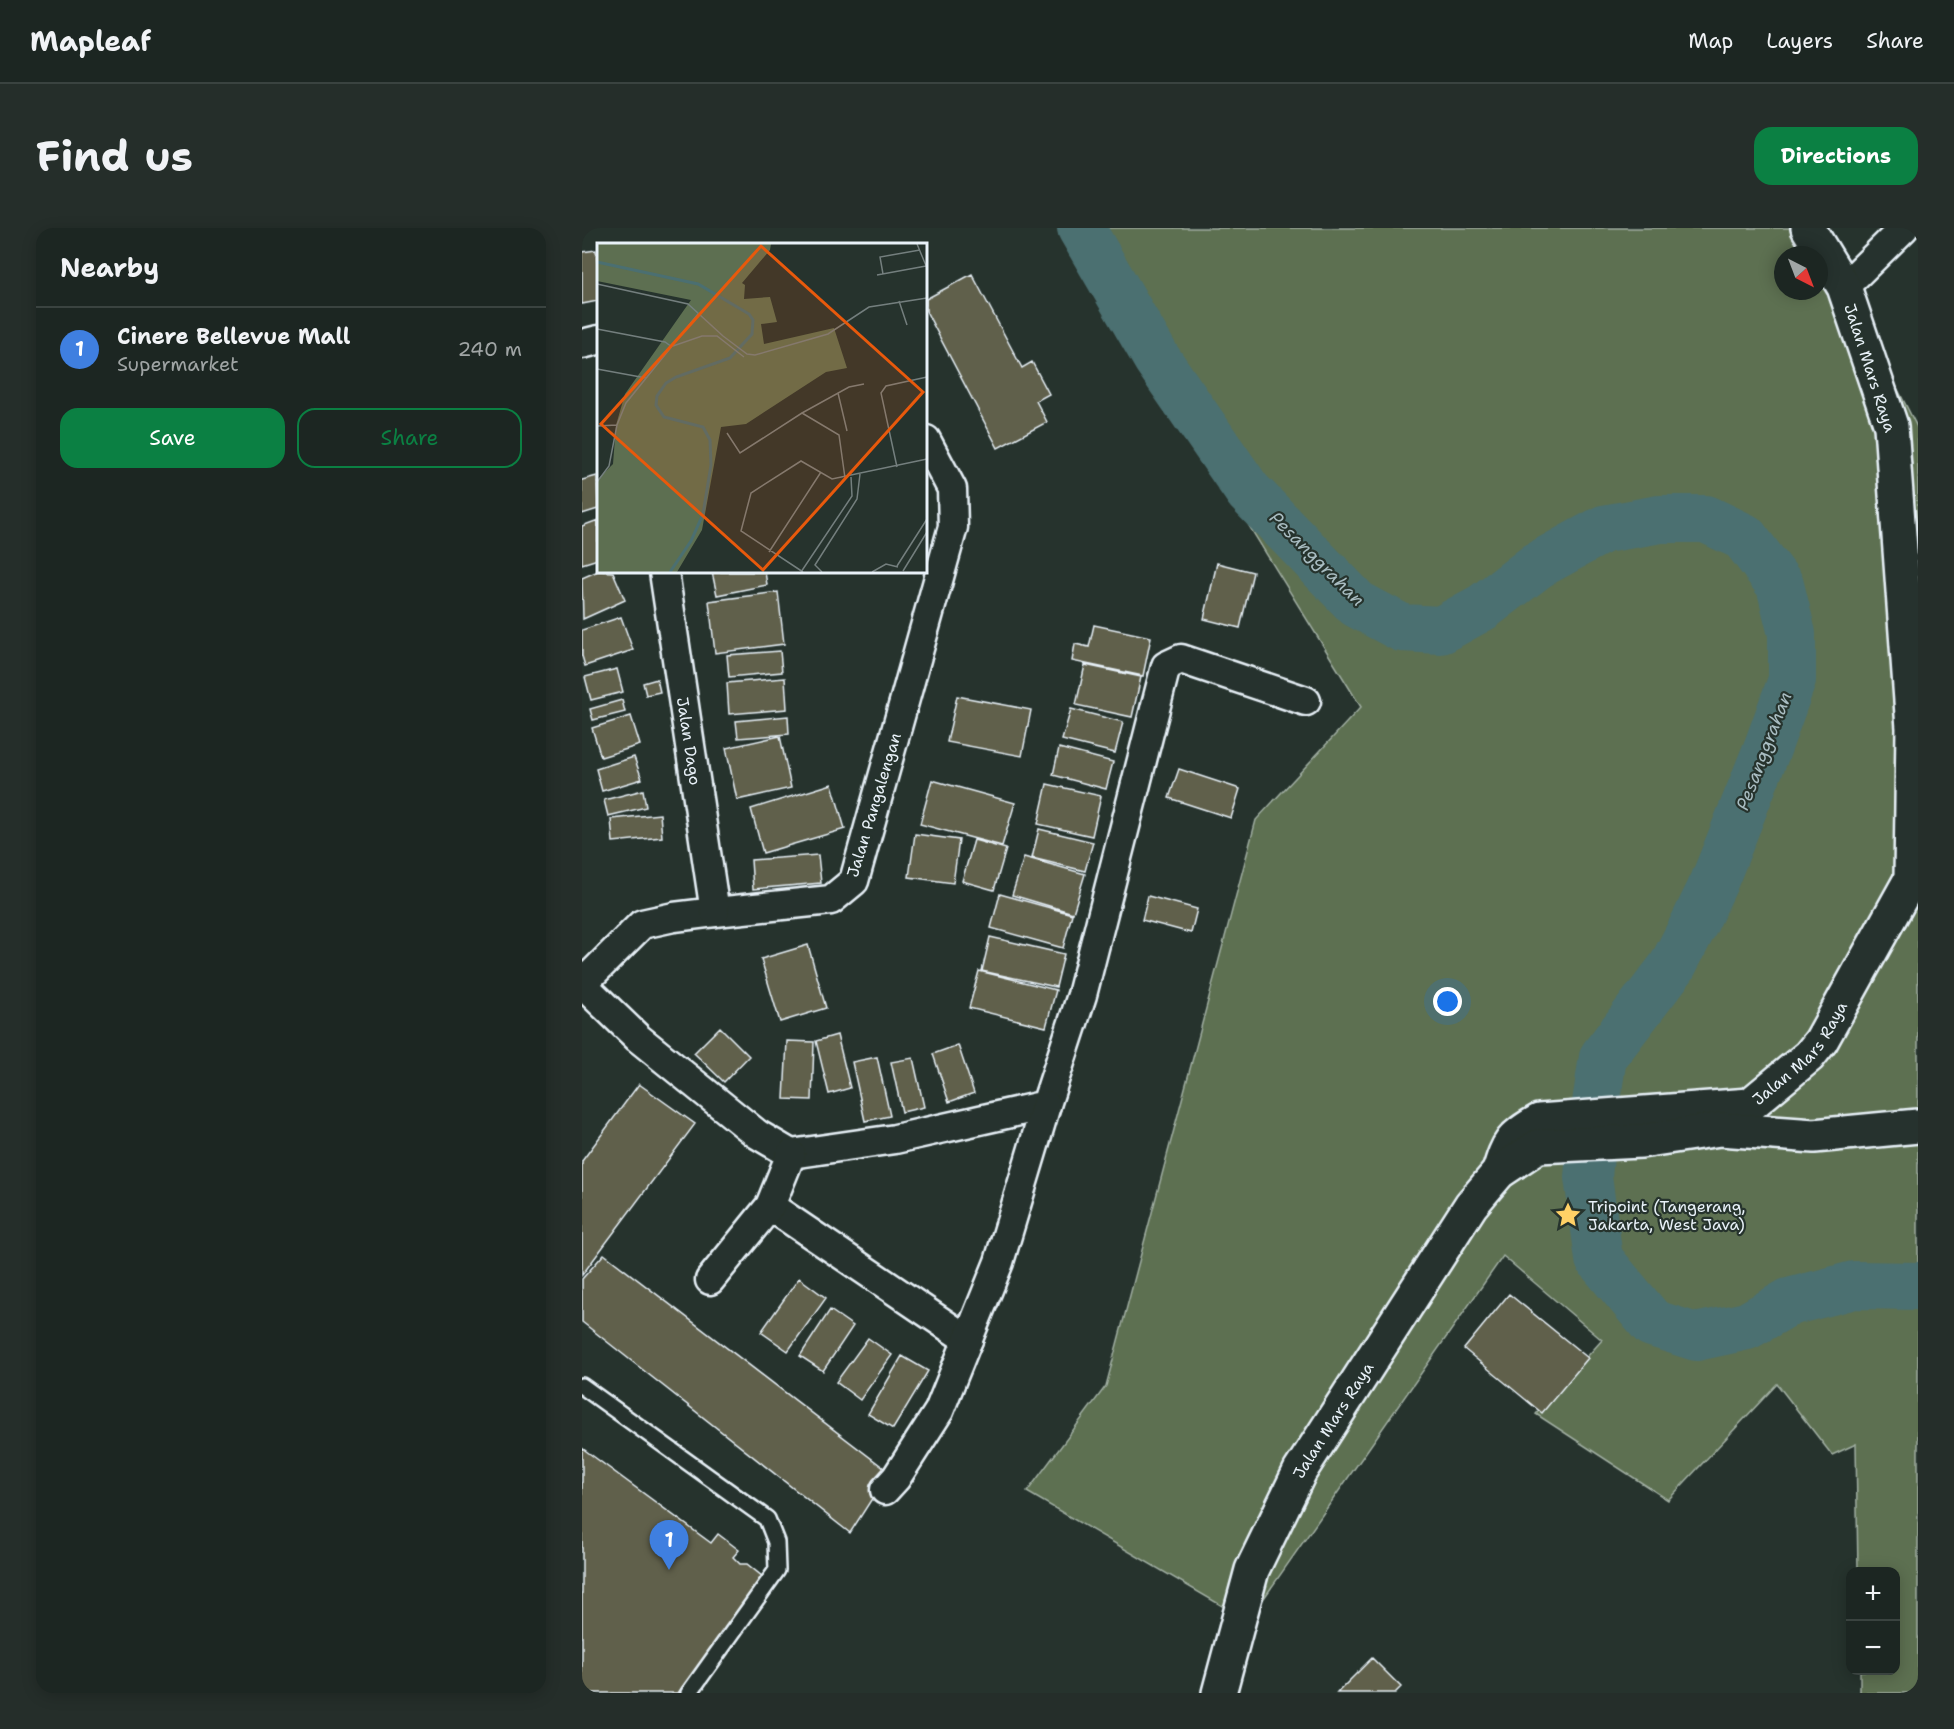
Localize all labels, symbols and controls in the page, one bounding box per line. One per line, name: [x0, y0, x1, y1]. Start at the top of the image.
text: Mapleaf: [30, 22, 151, 60]
text: Map: [1688, 27, 1733, 55]
text: Layers: [1766, 27, 1833, 55]
text: Share: [1866, 27, 1924, 55]
button: Directions: [1754, 127, 1918, 185]
text: Find us: [36, 128, 193, 184]
inset map: [597, 243, 927, 573]
north arrow: [1774, 246, 1828, 300]
text: Nearby: [60, 250, 159, 285]
street label: Jalan Mars Raya: [1839, 301, 1901, 435]
text: Cinere Bellevue Mall: [117, 322, 350, 351]
text: 1: [75, 336, 84, 362]
text: 240 m: [457, 336, 522, 362]
text: Supermarket: [117, 351, 239, 377]
button: Save: [60, 408, 285, 468]
button: Share: [297, 408, 522, 468]
water label: Pesanggrahan: [1264, 506, 1370, 612]
water label: Pesanggrahan: [1730, 688, 1798, 814]
street label: Jalan Dago: [672, 696, 706, 787]
street label: Jalan Pangalengan: [842, 730, 906, 880]
your location: [1433, 987, 1462, 1016]
street label: Jalan Mars Raya: [1748, 997, 1852, 1109]
place label: Tripoint (Tangerang, Jakarta, West Java): [1588, 1196, 1746, 1235]
place icon: Tripoint (Tangerang, Jakarta, West Java): [1553, 1200, 1583, 1230]
street label: Jalan Mars Raya: [1288, 1358, 1378, 1481]
pin: 1: [650, 1520, 688, 1570]
map controls: [1846, 1567, 1900, 1675]
button: +: [1846, 1567, 1900, 1621]
button: −: [1846, 1621, 1900, 1675]

